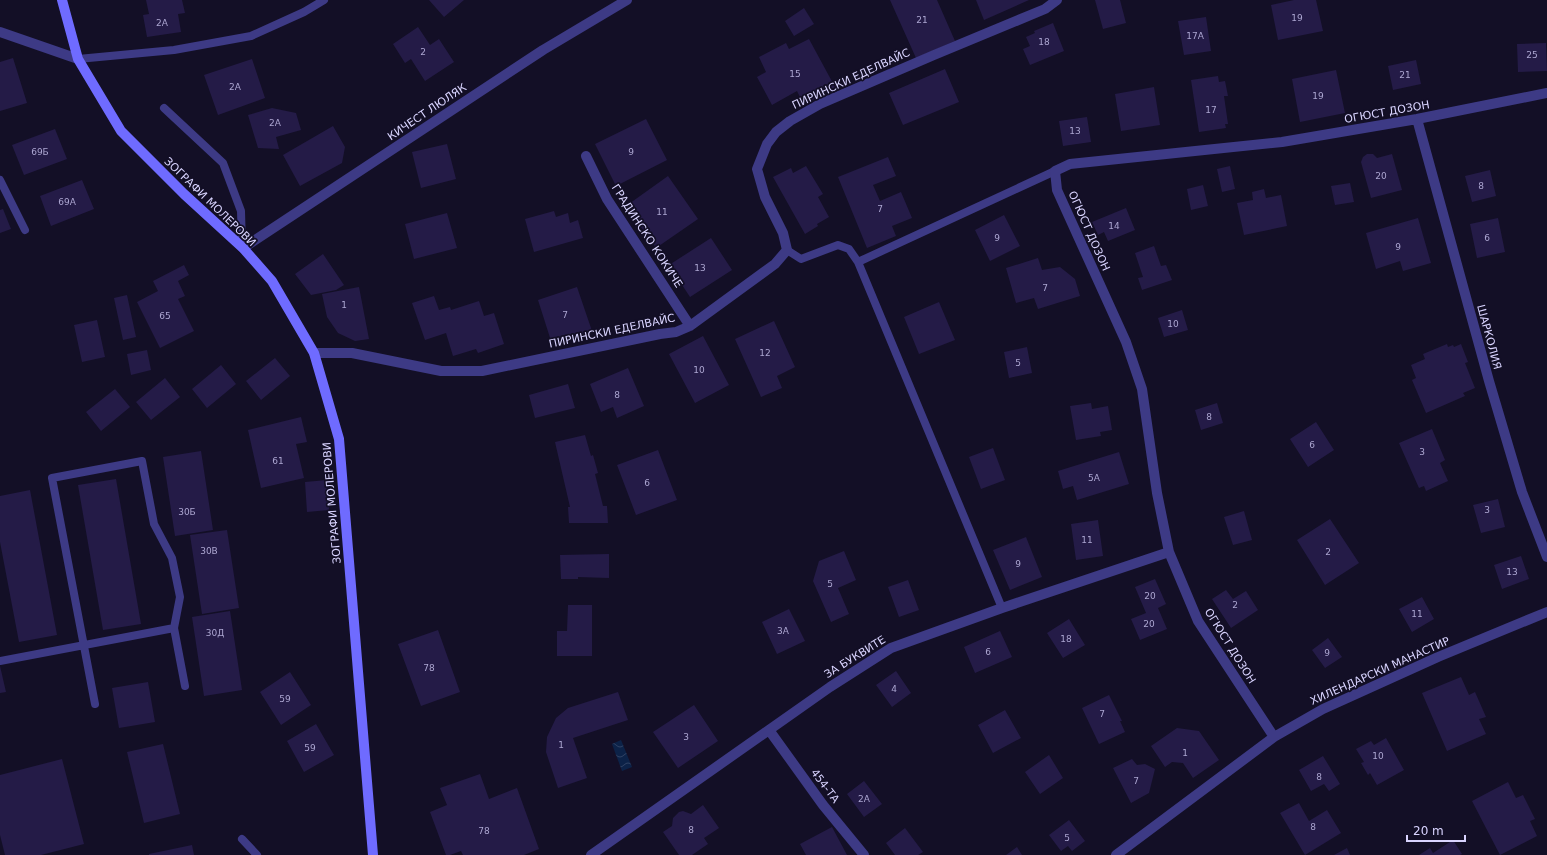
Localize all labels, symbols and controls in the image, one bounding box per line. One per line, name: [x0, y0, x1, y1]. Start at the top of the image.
house number: 19: [1291, 13, 1303, 23]
house number: 21: [916, 15, 928, 25]
house number: 2А: [156, 18, 169, 28]
house number: 17А: [1186, 31, 1205, 41]
house number: 18: [1038, 37, 1050, 47]
street label: ПИРИНСКИ ЕДЕЛВАЙС: [790, 46, 912, 112]
house number: 2: [420, 47, 426, 57]
house number: 25: [1526, 50, 1538, 60]
house number: 15: [789, 69, 801, 79]
house number: 21: [1399, 70, 1411, 80]
street label: КИЧЕСТ ЛЮЛЯК: [385, 81, 469, 143]
house number: 2А: [229, 82, 242, 92]
house number: 19: [1312, 91, 1324, 101]
street label: ОГЮСТ ДОЗОН: [1343, 98, 1431, 126]
house number: 17: [1205, 105, 1217, 115]
house number: 2А: [269, 118, 282, 128]
house number: 13: [1069, 126, 1081, 136]
house number: 69Б: [31, 147, 49, 157]
house number: 9: [628, 147, 634, 157]
street label: ЗОГРАФИ МОЛЕРОВИ: [162, 155, 258, 249]
house number: 20: [1375, 171, 1387, 181]
house number: 8: [1478, 181, 1484, 191]
street label: ГРАДИНСКО КОКИЧЕ: [609, 182, 685, 290]
street label: ОГЮСТ ДОЗОН: [1065, 189, 1113, 273]
house number: 69А: [58, 197, 77, 207]
house number: 7: [877, 204, 883, 214]
house number: 11: [656, 207, 668, 217]
house number: 14: [1108, 221, 1120, 231]
house number: 9: [994, 233, 1000, 243]
house number: 6: [1484, 233, 1490, 243]
house number: 9: [1395, 242, 1401, 252]
house number: 13: [694, 263, 706, 273]
house number: 7: [1042, 283, 1048, 293]
house number: 1: [341, 300, 347, 310]
street label: ШАРКОЛИЯ: [1474, 303, 1504, 371]
house number: 7: [562, 310, 568, 320]
house number: 65: [159, 311, 171, 321]
street label: ПИРИНСКИ ЕДЕЛВАЙС: [548, 311, 677, 351]
house number: 10: [1167, 319, 1179, 329]
house number: 12: [759, 348, 771, 358]
house number: 5: [1015, 358, 1021, 368]
house number: 10: [693, 365, 705, 375]
house number: 8: [614, 390, 620, 400]
house number: 8: [1206, 412, 1212, 422]
house number: 6: [1309, 440, 1315, 450]
street label: ЗОГРАФИ МОЛЕРОВИ: [320, 442, 344, 564]
house number: 3: [1419, 447, 1425, 457]
house number: 61: [272, 456, 284, 466]
house number: 5А: [1088, 473, 1101, 483]
house number: 6: [644, 478, 650, 488]
house number: 3: [1484, 505, 1490, 515]
house number: 30Б: [178, 507, 196, 517]
house number: 11: [1081, 535, 1093, 545]
house number: 30В: [200, 546, 218, 556]
house number: 2: [1325, 547, 1331, 557]
house number: 9: [1015, 559, 1021, 569]
house number: 13: [1506, 567, 1518, 577]
house number: 5: [827, 579, 833, 589]
house number: 20: [1144, 591, 1156, 601]
house number: 2: [1232, 600, 1238, 610]
street label: ОГЮСТ ДОЗОН: [1202, 606, 1258, 686]
house number: 11: [1411, 609, 1423, 619]
house number: 20: [1143, 619, 1155, 629]
house number: 3А: [777, 626, 790, 636]
house number: 30Д: [206, 628, 224, 638]
street label: ЗА БУКВИТЕ: [822, 633, 888, 681]
house number: 18: [1060, 634, 1072, 644]
street label: ХИЛЕНДАРСКИ МАНАСТИР: [1308, 634, 1452, 708]
house number: 6: [985, 647, 991, 657]
house number: 9: [1324, 648, 1330, 658]
house number: 78: [423, 663, 435, 673]
house number: 4: [891, 684, 897, 694]
house number: 59: [279, 694, 291, 704]
house number: 7: [1099, 709, 1105, 719]
house number: 3: [683, 732, 689, 742]
house number: 1: [558, 740, 564, 750]
house number: 59: [304, 743, 316, 753]
house number: 1: [1182, 748, 1188, 758]
house number: 10: [1372, 751, 1384, 761]
street label: 454-ТА: [808, 766, 842, 806]
house number: 8: [1316, 772, 1322, 782]
house number: 7: [1133, 776, 1139, 786]
house number: 2А: [858, 794, 871, 804]
scale bar: [1407, 817, 1465, 843]
house number: 8: [1310, 822, 1316, 832]
text: 20 m: [1413, 824, 1444, 838]
house number: 8: [688, 825, 694, 835]
house number: 78: [478, 826, 490, 836]
house number: 5: [1064, 833, 1070, 843]

